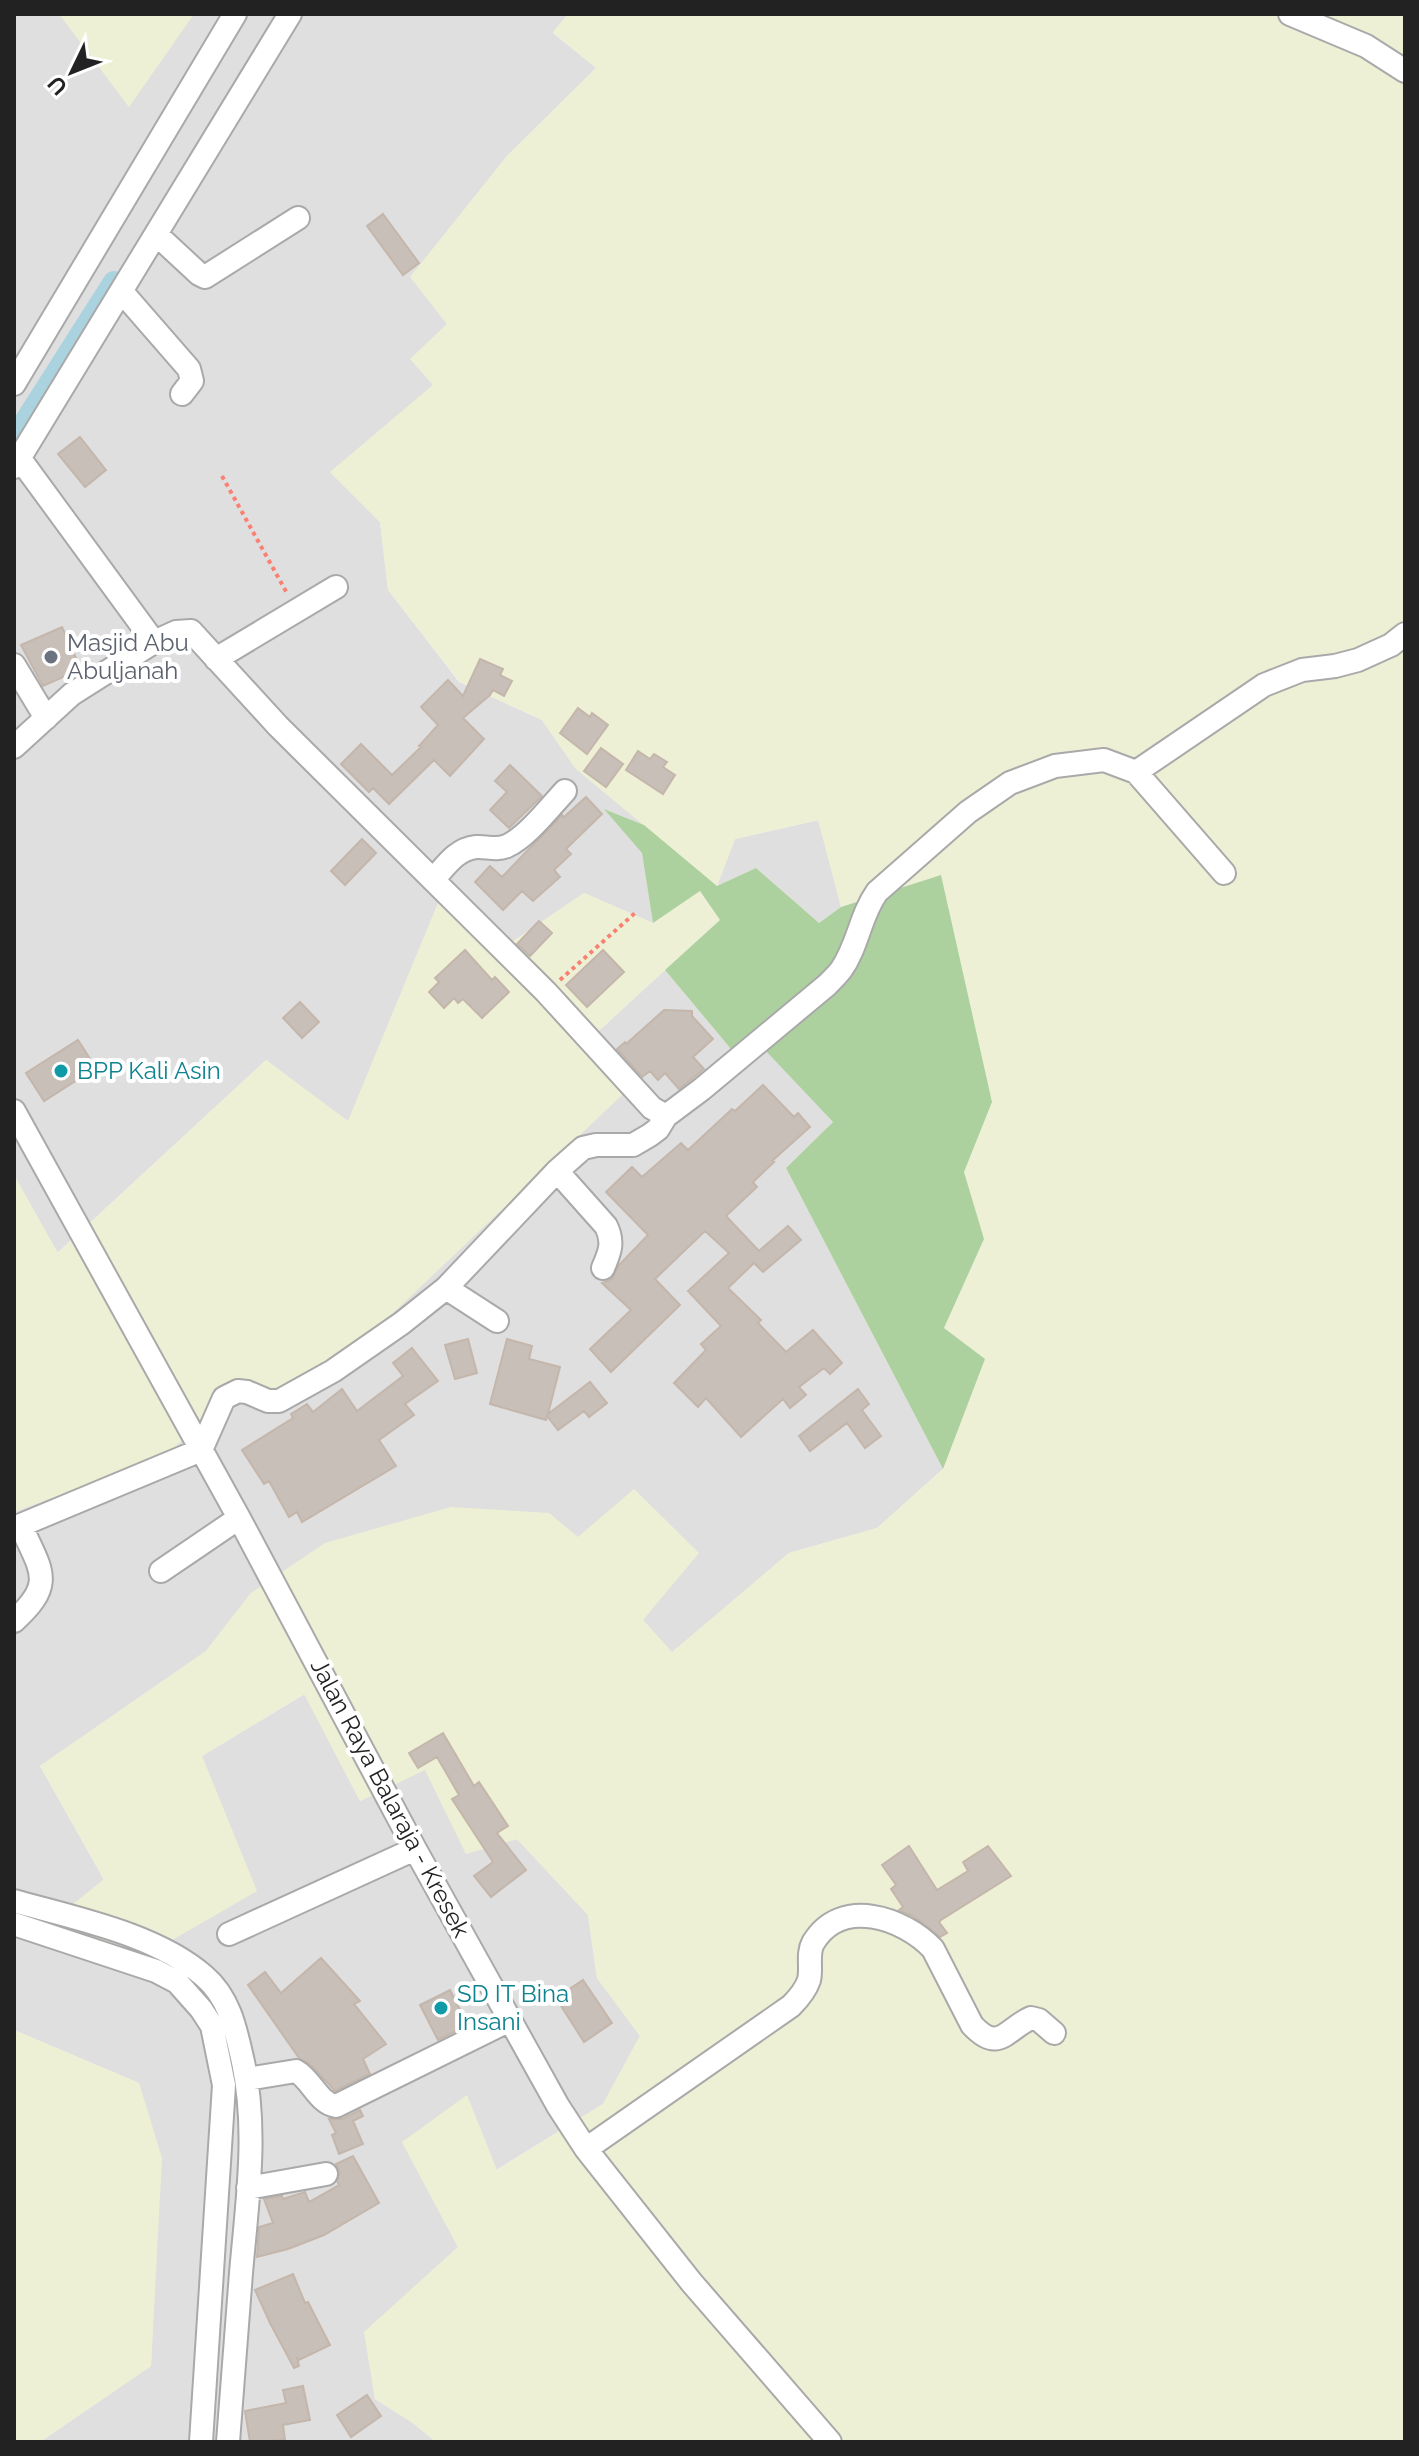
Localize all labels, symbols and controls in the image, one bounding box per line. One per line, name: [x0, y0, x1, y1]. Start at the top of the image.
north arrow: [32, 32, 112, 112]
text: U: [42, 71, 73, 101]
place label: Masjid Abu Abuljanah: [67, 628, 189, 685]
marker: Masjid Abu Abuljanah: [42, 648, 60, 666]
place label: BPP Kali Asin: [77, 1056, 221, 1085]
marker: BPP Kali Asin: [52, 1062, 70, 1080]
street label: Jalan Raya Balaraja - Kresek: [305, 1654, 476, 1942]
place label: SD IT Bina Insani: [457, 1979, 569, 2036]
marker: SD IT Bina Insani: [432, 1999, 450, 2017]

